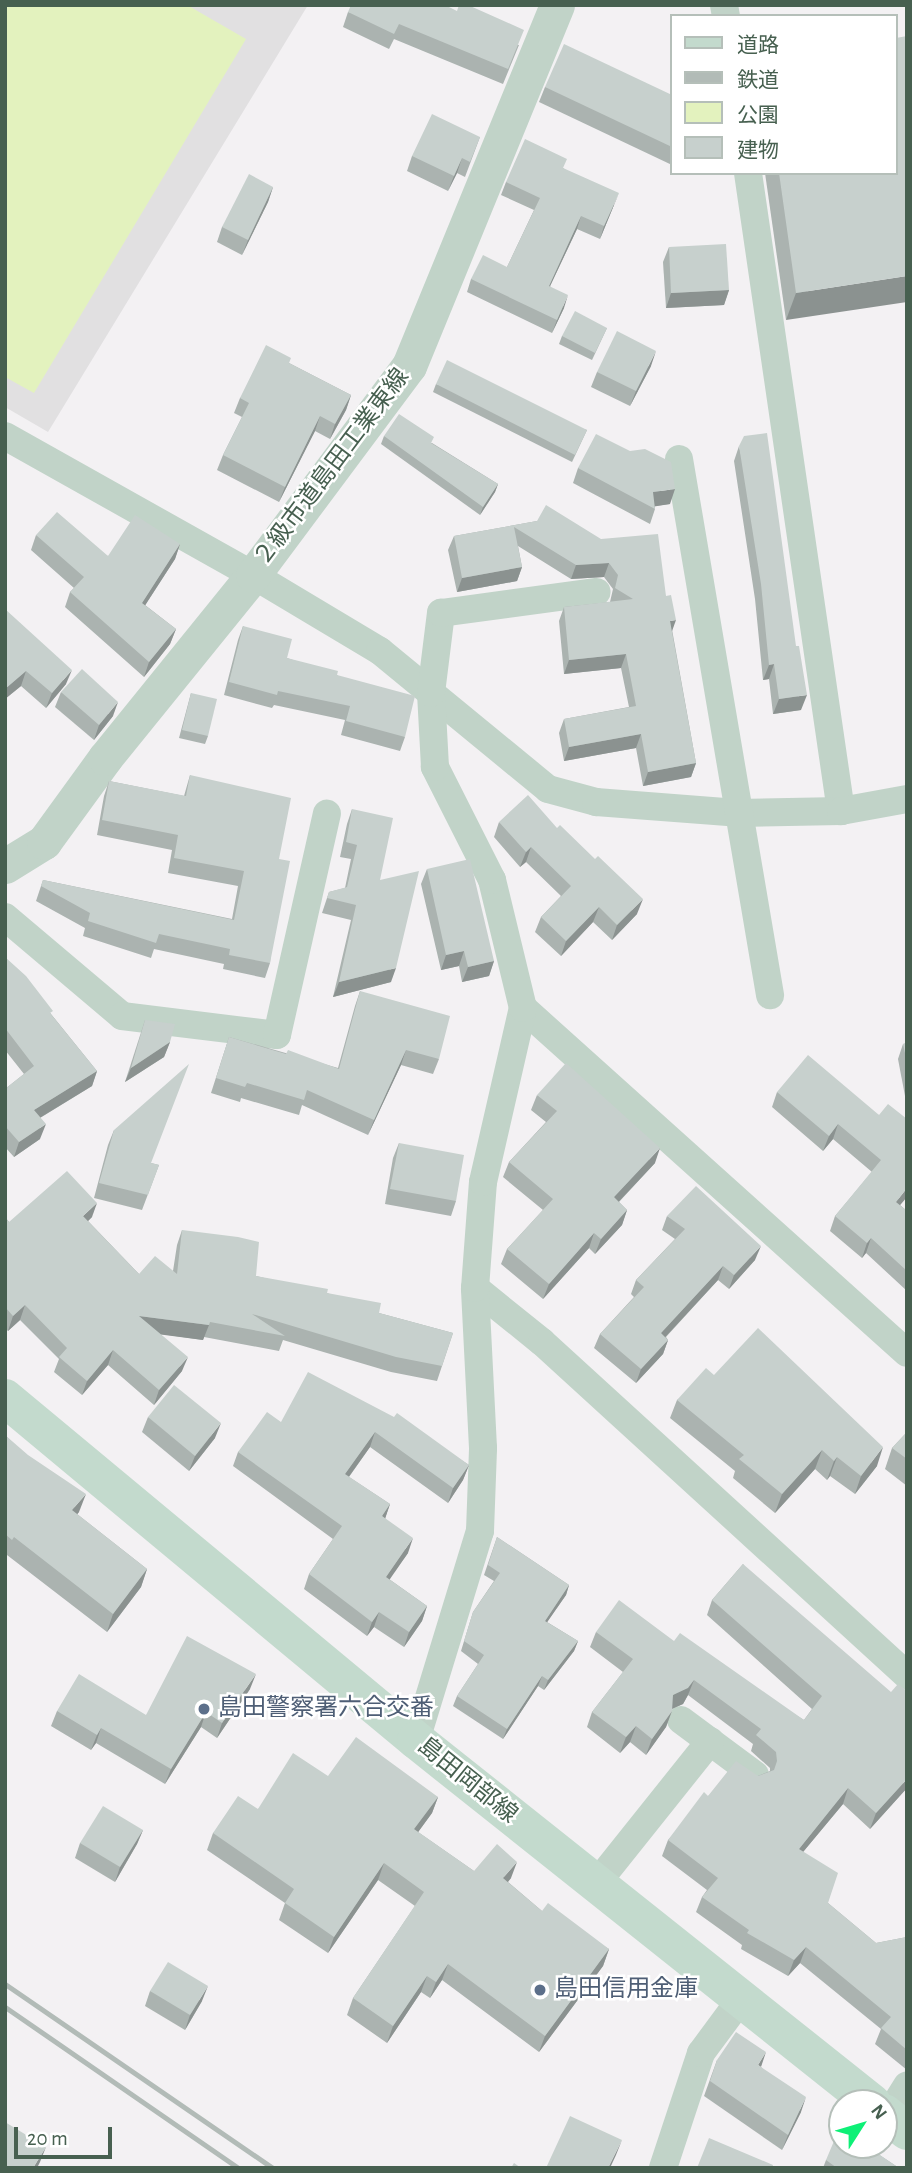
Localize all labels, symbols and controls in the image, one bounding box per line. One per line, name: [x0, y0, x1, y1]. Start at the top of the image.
legend: [670, 14, 898, 175]
text: 道路: [737, 35, 779, 56]
text: 鉄道: [737, 70, 779, 91]
text: 公園: [737, 105, 779, 126]
text: 建物: [737, 140, 779, 161]
street label: ２級市道島田工業東線: [248, 363, 416, 573]
place label: 島田警察署六合交番: [218, 1695, 434, 1723]
marker: 島田警察署六合交番: [196, 1701, 212, 1717]
street label: 島田岡部線: [411, 1732, 523, 1830]
place label: 島田信用金庫: [554, 1976, 698, 2004]
marker: 島田信用金庫: [532, 1982, 548, 1998]
north arrow: [828, 2089, 898, 2159]
text: N: [867, 2101, 890, 2123]
scale bar: [18, 2114, 116, 2158]
text: 20 m: [27, 2128, 68, 2149]

